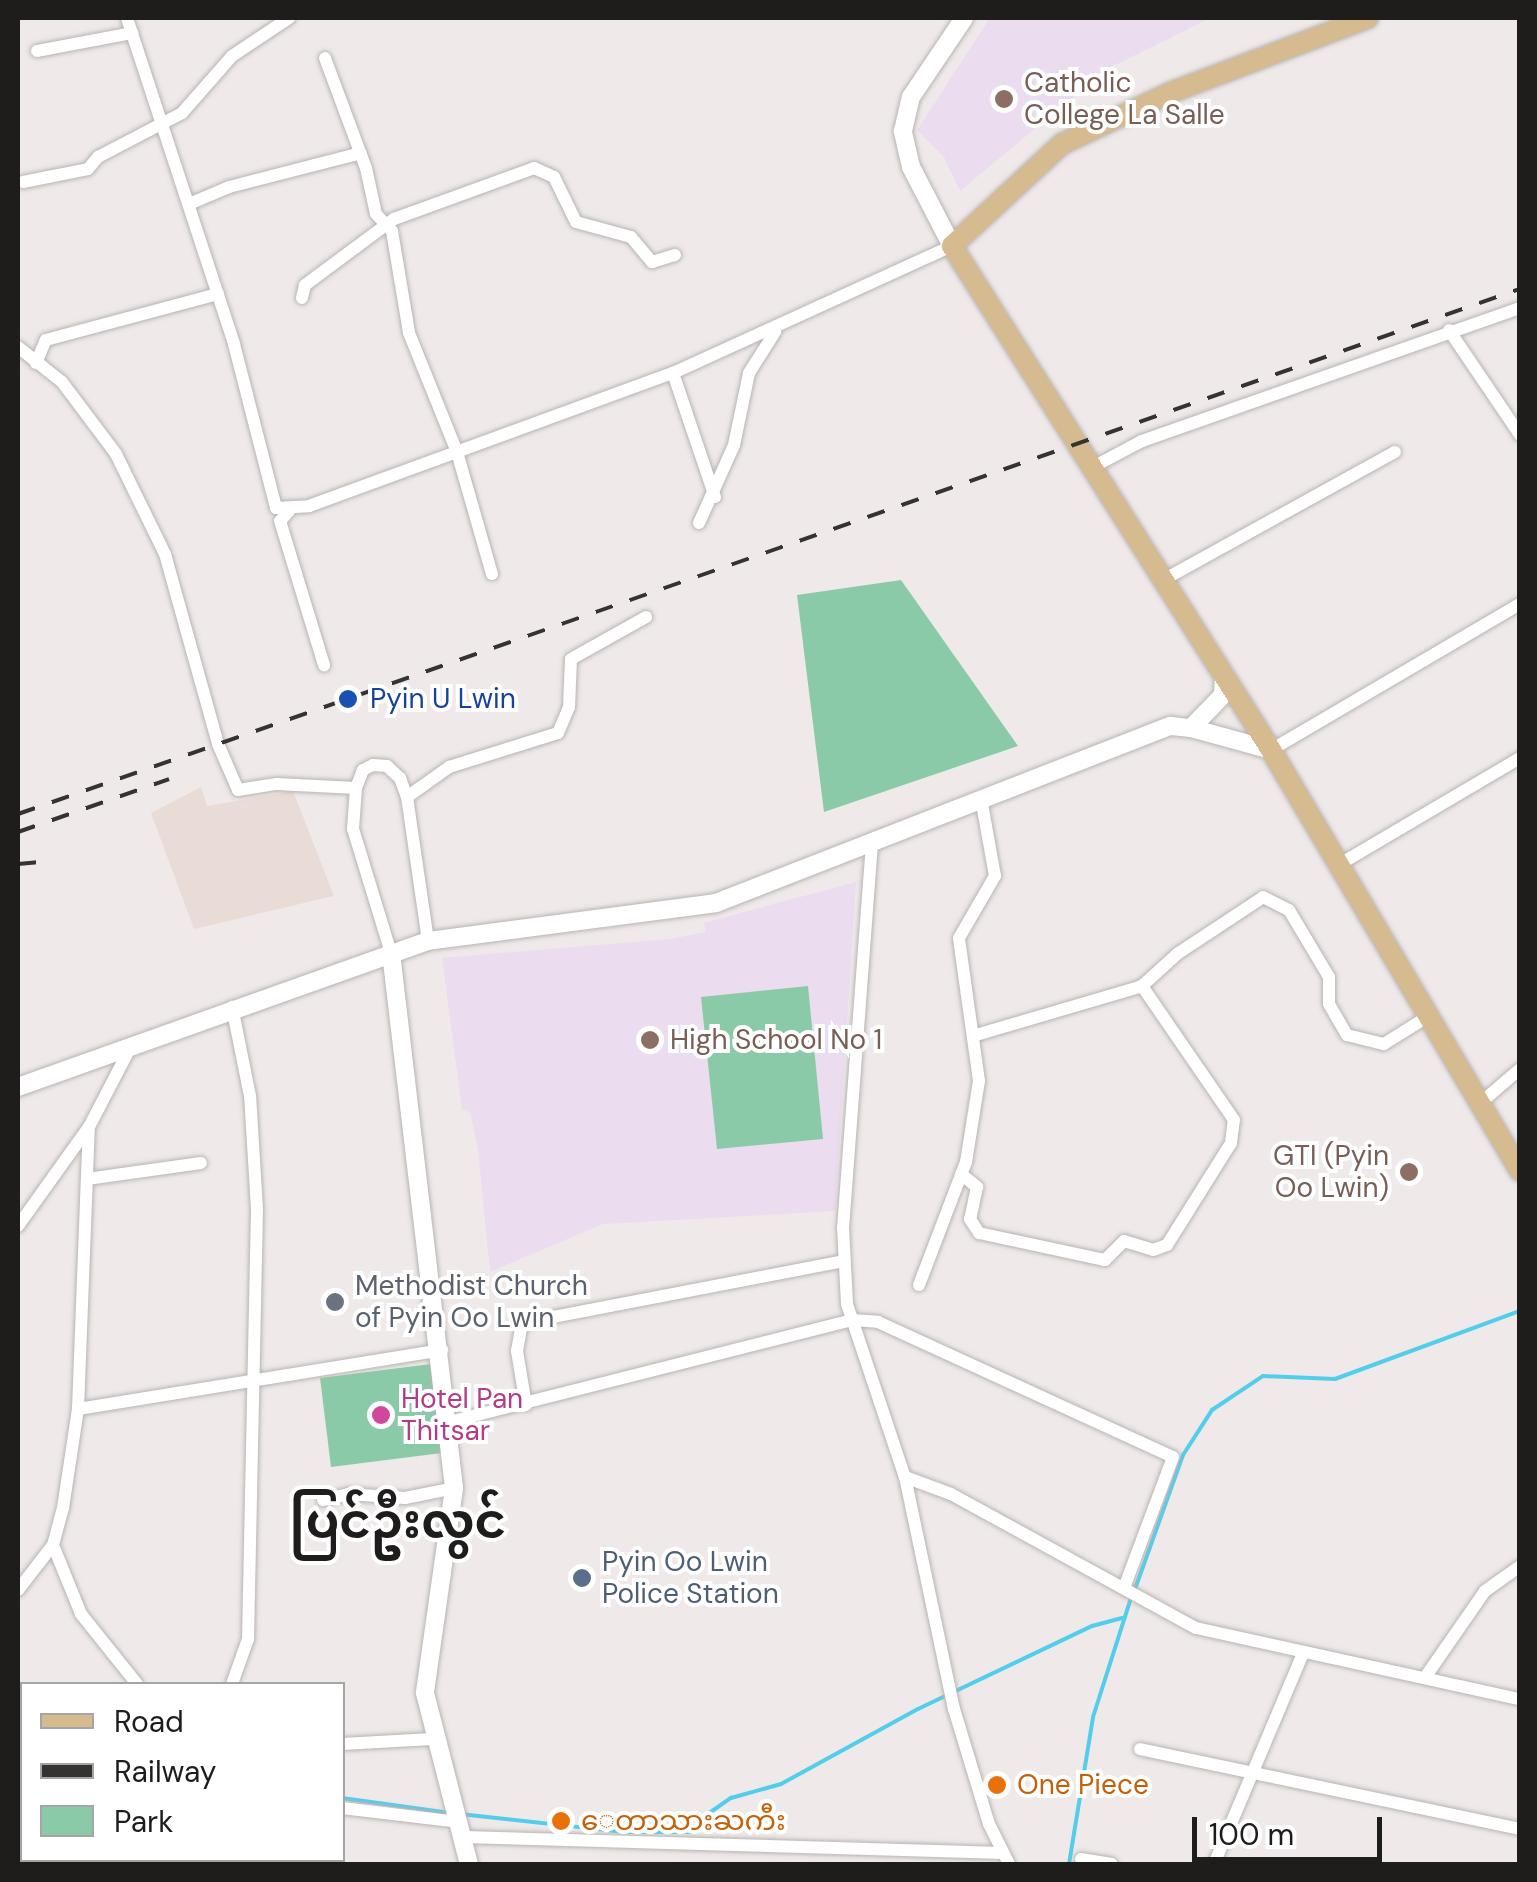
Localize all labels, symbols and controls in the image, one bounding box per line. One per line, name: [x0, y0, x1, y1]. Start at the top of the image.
place label: Catholic College La Salle: [1024, 66, 1225, 132]
marker: Catholic College La Salle: [993, 88, 1015, 110]
place label: Pyin U Lwin: [370, 682, 516, 716]
marker: Pyin U Lwin: [335, 686, 361, 712]
place label: High School No 1: [670, 1023, 882, 1057]
marker: High School No 1: [639, 1029, 661, 1051]
place label: GTI (Pyin Oo Lwin): [1273, 1139, 1389, 1205]
marker: GTI (Pyin Oo Lwin): [1398, 1161, 1420, 1183]
place label: Methodist Church of Pyin Oo Lwin: [355, 1269, 588, 1335]
marker: Methodist Church of Pyin Oo Lwin: [324, 1291, 346, 1313]
place label: Hotel Pan Thitsar: [401, 1382, 523, 1448]
marker: Hotel Pan Thitsar: [370, 1404, 392, 1426]
district label: ပြင်ဦးလွင်: [290, 1493, 506, 1551]
place label: Pyin Oo Lwin Police Station: [602, 1545, 779, 1611]
marker: Pyin Oo Lwin Police Station: [571, 1567, 593, 1589]
legend: [20, 1682, 345, 1862]
text: Road: [114, 1702, 184, 1741]
text: Railway: [114, 1752, 217, 1791]
place label: One Piece: [1017, 1768, 1149, 1802]
marker: One Piece: [986, 1774, 1008, 1796]
scale bar: [1197, 1797, 1387, 1859]
text: Park: [114, 1802, 173, 1841]
place label: ေတာသားႀကီး: [581, 1804, 786, 1838]
marker: ေတာသားႀကီး: [550, 1810, 572, 1832]
text: 100 m: [1209, 1815, 1294, 1854]

